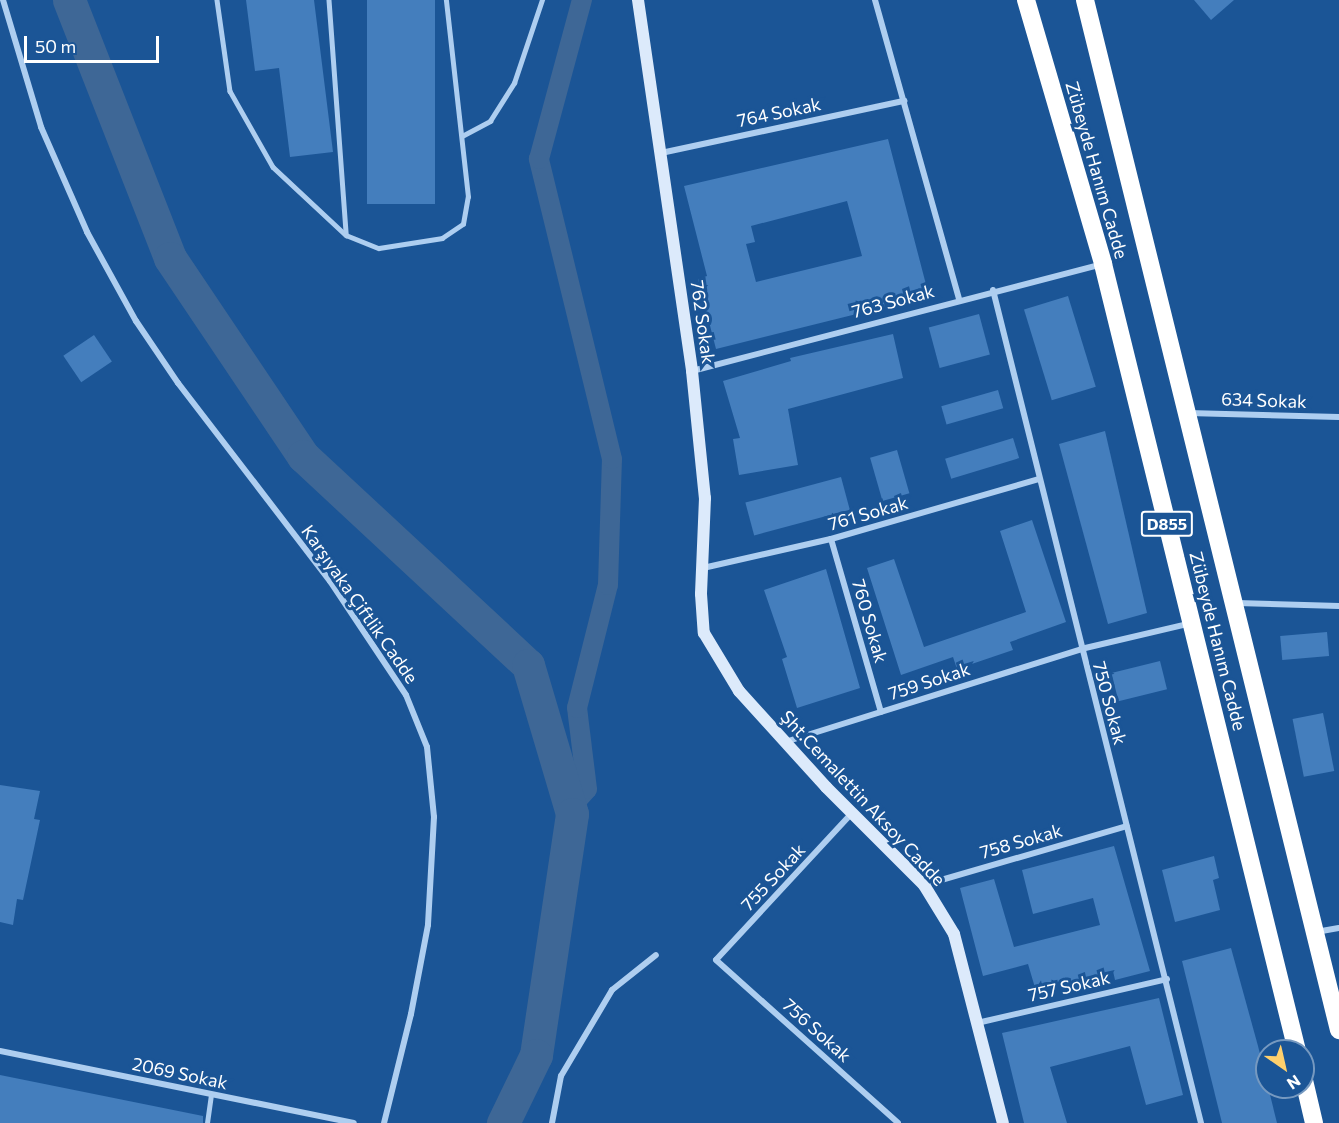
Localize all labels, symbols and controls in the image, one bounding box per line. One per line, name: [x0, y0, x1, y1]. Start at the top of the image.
scale bar: [27, 24, 162, 62]
text: 50 m: [35, 35, 76, 57]
street label: Zübeyde Hanım Cadde: [1061, 79, 1133, 261]
street label: 764 Sokak: [735, 93, 823, 131]
street label: 762 Sokak: [686, 279, 720, 365]
street label: 763 Sokak: [849, 280, 937, 322]
street label: 634 Sokak: [1221, 388, 1307, 412]
street label: 761 Sokak: [826, 491, 910, 535]
road number: D855: [1140, 511, 1194, 537]
street label: Karşıyaka Çiftlik Cadde: [297, 521, 423, 687]
street label: Zübeyde Hanım Cadde: [1185, 549, 1251, 733]
street label: 760 Sokak: [848, 577, 892, 665]
street label: 759 Sokak: [886, 658, 972, 704]
street label: 750 Sokak: [1089, 659, 1131, 747]
street label: Şht.Cemalettin Aksoy Cadde: [776, 706, 950, 890]
street label: 758 Sokak: [977, 819, 1065, 863]
street label: 755 Sokak: [737, 839, 809, 915]
street label: 757 Sokak: [1026, 966, 1112, 1006]
street label: 756 Sokak: [778, 994, 856, 1066]
north arrow: [1255, 1039, 1315, 1099]
street label: 2069 Sokak: [130, 1052, 230, 1094]
text: N: [1284, 1071, 1305, 1094]

